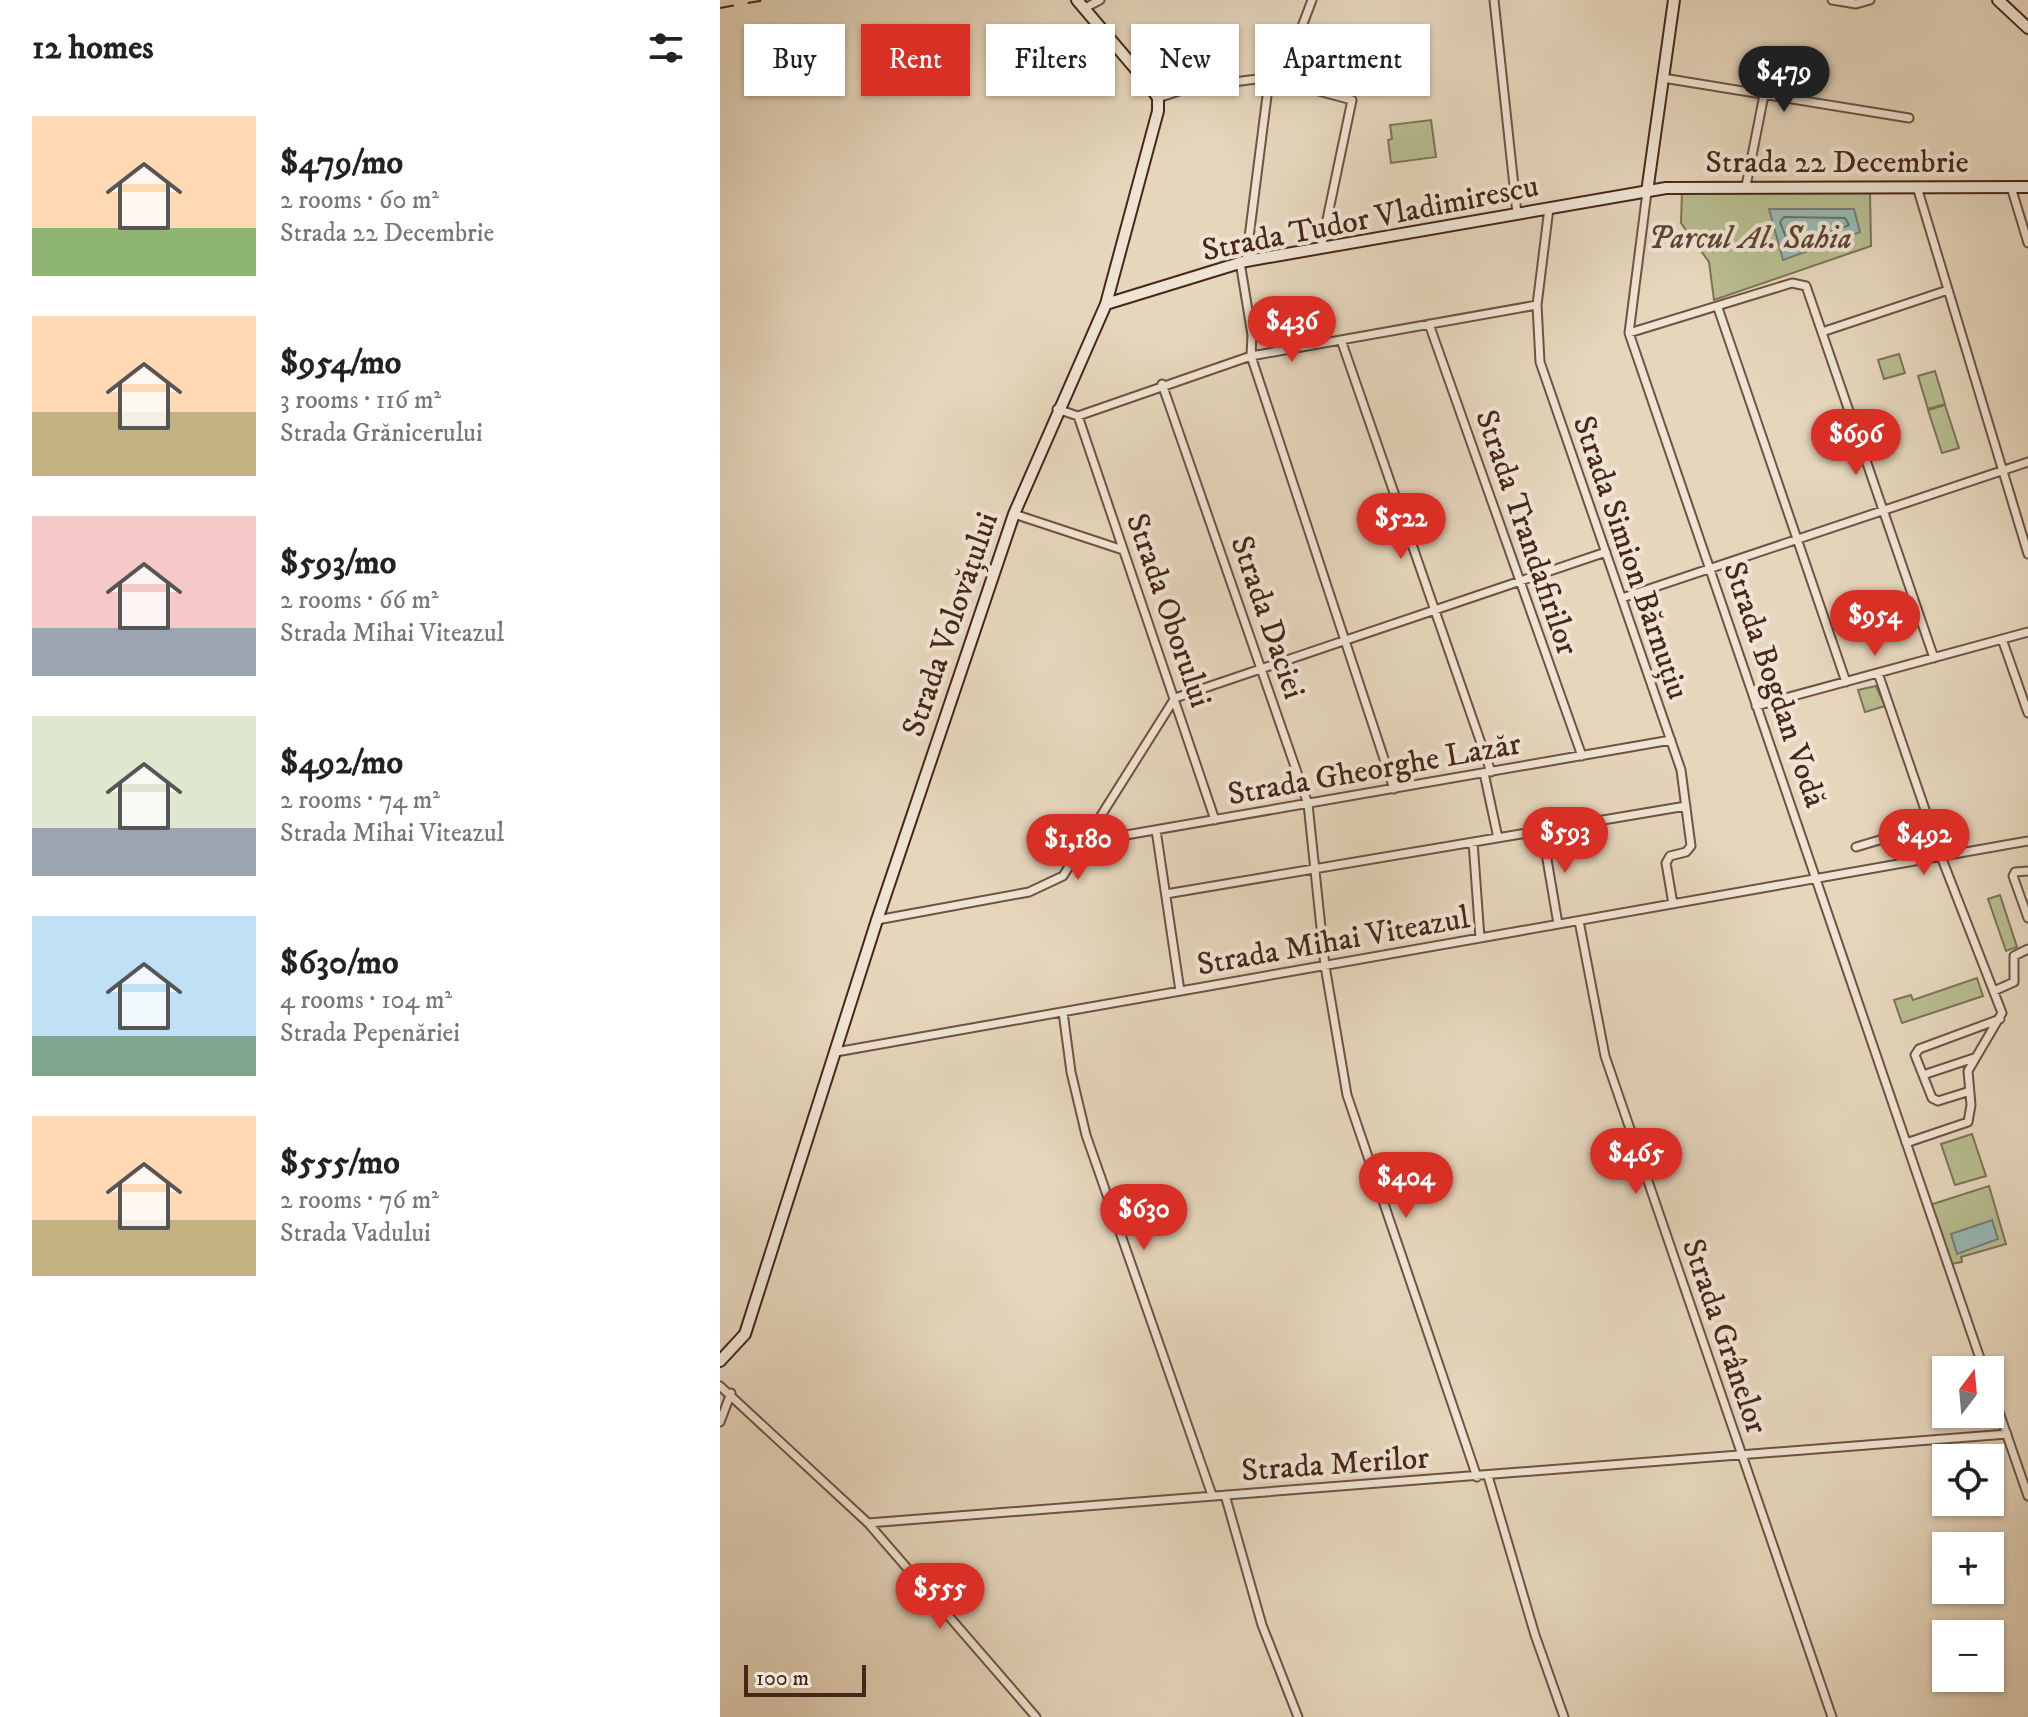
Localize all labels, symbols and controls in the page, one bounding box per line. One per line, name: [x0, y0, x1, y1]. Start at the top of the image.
chip: Buy: [744, 24, 845, 96]
chip: Rent: [861, 24, 970, 96]
chip: Filters: [986, 24, 1115, 96]
chip: New: [1131, 24, 1239, 96]
chip: Apartment: [1255, 24, 1430, 96]
icon: filters: [644, 26, 688, 70]
text: 12 homes: [32, 27, 154, 69]
pin: $479: [1737, 46, 1831, 114]
text: $479: [1757, 55, 1811, 88]
text: $479/mo: [280, 142, 403, 184]
street label: Strada 22 Decembrie: [1705, 143, 1969, 183]
icon: home: [96, 148, 192, 244]
street label: Strada Tudor Vladimirescu: [1199, 167, 1542, 271]
text: 2 rooms · 60 m²: [280, 184, 439, 217]
text: Strada 22 Decembrie: [280, 217, 494, 250]
park label: Parcul Al. Sahia: [1648, 219, 1852, 259]
pin: $436: [1245, 296, 1339, 364]
text: $436: [1266, 305, 1318, 338]
text: $954/mo: [280, 342, 401, 384]
icon: home: [96, 348, 192, 444]
text: 3 rooms · 116 m²: [280, 384, 441, 417]
street label: Strada Trandafirilor: [1465, 405, 1587, 661]
pin: $696: [1809, 409, 1903, 477]
street label: Strada Simion Bărnuțiu: [1563, 411, 1697, 705]
text: Strada Grănicerului: [280, 417, 483, 450]
text: $696: [1829, 418, 1883, 451]
pin: $522: [1354, 493, 1448, 561]
text: $522: [1375, 502, 1427, 535]
street label: Strada Volovățului: [894, 507, 1008, 742]
street label: Strada Oborului: [1116, 508, 1220, 713]
street label: Strada Daciei: [1221, 531, 1314, 704]
text: $593/mo: [280, 542, 396, 584]
icon: home: [96, 548, 192, 644]
street label: Strada Bogdan Vodă: [1713, 557, 1835, 813]
text: 2 rooms · 66 m²: [280, 584, 439, 617]
pin: $954: [1828, 590, 1922, 658]
text: $954: [1848, 599, 1902, 632]
text: Strada Mihai Viteazul: [280, 617, 504, 650]
street label: Strada Gheorghe Lazăr: [1225, 724, 1524, 815]
text: $492/mo: [280, 742, 403, 784]
icon: home: [96, 748, 192, 844]
text: 2 rooms · 74 m²: [280, 784, 440, 817]
pin: $593: [1518, 807, 1612, 875]
pin: $492: [1877, 809, 1971, 877]
pin: $1,180: [1013, 814, 1143, 882]
text: $593: [1540, 816, 1590, 849]
text: Strada Mihai Viteazul: [280, 817, 504, 850]
text: $492: [1897, 818, 1951, 851]
text: $1,180: [1044, 823, 1112, 856]
street label: Strada Mihai Viteazul: [1194, 898, 1473, 986]
text: $630/mo: [280, 942, 398, 984]
icon: home: [96, 948, 192, 1044]
text: 4 rooms · 104 m²: [280, 984, 452, 1017]
text: Strada Pepenăriei: [280, 1017, 460, 1050]
pin: $465: [1589, 1128, 1683, 1196]
text: $465: [1608, 1137, 1664, 1170]
text: $555/mo: [280, 1142, 400, 1184]
icon: home: [96, 1148, 192, 1244]
pin: $404: [1359, 1152, 1453, 1220]
text: $404: [1377, 1161, 1435, 1194]
text: 2 rooms · 76 m²: [280, 1184, 439, 1217]
pin: $630: [1097, 1184, 1191, 1252]
text: $630: [1118, 1193, 1170, 1226]
text: Strada Vadului: [280, 1217, 431, 1250]
street label: Strada Grânelor: [1672, 1234, 1776, 1439]
north arrow: [1932, 1356, 2004, 1428]
map controls: [1932, 1356, 2004, 1692]
street label: Strada Merilor: [1240, 1438, 1430, 1492]
button: locate: [1932, 1444, 2004, 1516]
button: +: [1932, 1532, 2004, 1604]
pin: $555: [893, 1563, 987, 1631]
text: $555: [914, 1572, 966, 1605]
button: −: [1932, 1620, 2004, 1692]
scale bar: [744, 1661, 866, 1697]
text: 100 m: [756, 1665, 809, 1692]

